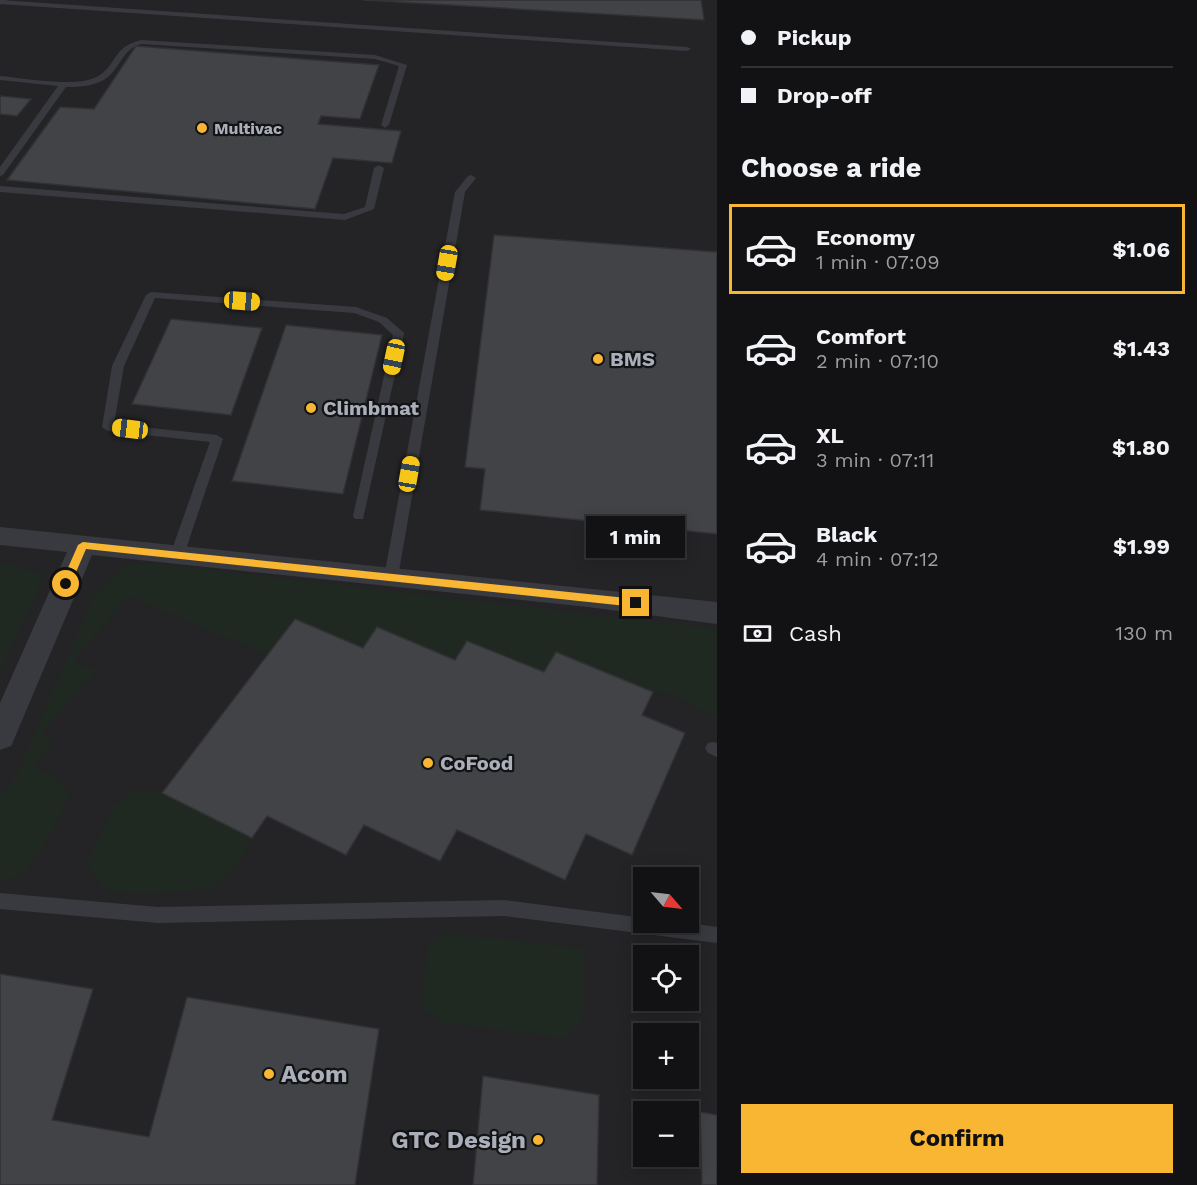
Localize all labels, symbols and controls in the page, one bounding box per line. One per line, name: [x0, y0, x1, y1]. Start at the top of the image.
text: Pickup: [777, 25, 852, 50]
text: Drop-off: [777, 83, 872, 108]
place label: Multivac: [214, 119, 282, 138]
marker: Multivac: [195, 121, 209, 135]
text: Choose a ride: [741, 152, 921, 184]
icon: car: [744, 222, 798, 276]
text: Economy: [816, 225, 915, 250]
text: $1.06: [1113, 237, 1170, 262]
car: [435, 244, 459, 282]
text: 1 min · 07:09: [816, 250, 940, 274]
car: [223, 291, 261, 311]
icon: car: [744, 321, 798, 375]
text: Comfort: [816, 324, 906, 349]
text: $1.43: [1113, 336, 1170, 361]
car: [381, 338, 407, 376]
place label: BMS: [610, 347, 655, 371]
text: 2 min · 07:10: [816, 349, 939, 373]
marker: BMS: [591, 352, 605, 366]
place label: Climbmat: [323, 396, 419, 420]
marker: Climbmat: [304, 401, 318, 415]
car: [111, 418, 149, 440]
icon: car: [744, 420, 798, 474]
text: XL: [816, 423, 844, 448]
text: $1.80: [1112, 435, 1170, 460]
text: 3 min · 07:11: [816, 448, 934, 472]
car: [397, 455, 421, 493]
callout: 1 min: [586, 516, 686, 558]
icon: car: [744, 519, 798, 573]
text: Black: [816, 522, 877, 547]
text: 1 min: [610, 525, 661, 549]
text: $1.99: [1113, 534, 1170, 559]
text: 4 min · 07:12: [816, 547, 939, 571]
route start: [52, 570, 79, 597]
route end: [622, 589, 649, 616]
icon: cash: [741, 617, 774, 650]
text: Cash: [789, 621, 842, 646]
text: 130 m: [1115, 621, 1173, 645]
place label: CoFood: [440, 751, 513, 775]
marker: CoFood: [421, 756, 435, 770]
north arrow: [633, 867, 699, 933]
map controls: [633, 867, 699, 1167]
button: locate: [633, 945, 699, 1011]
button: +: [633, 1023, 699, 1089]
place label: Acom: [281, 1060, 347, 1088]
marker: Acom: [262, 1067, 276, 1081]
button: −: [633, 1101, 699, 1167]
button: Confirm: [741, 1104, 1173, 1173]
place label: GTC Design: [391, 1126, 526, 1154]
marker: GTC Design: [531, 1133, 545, 1147]

